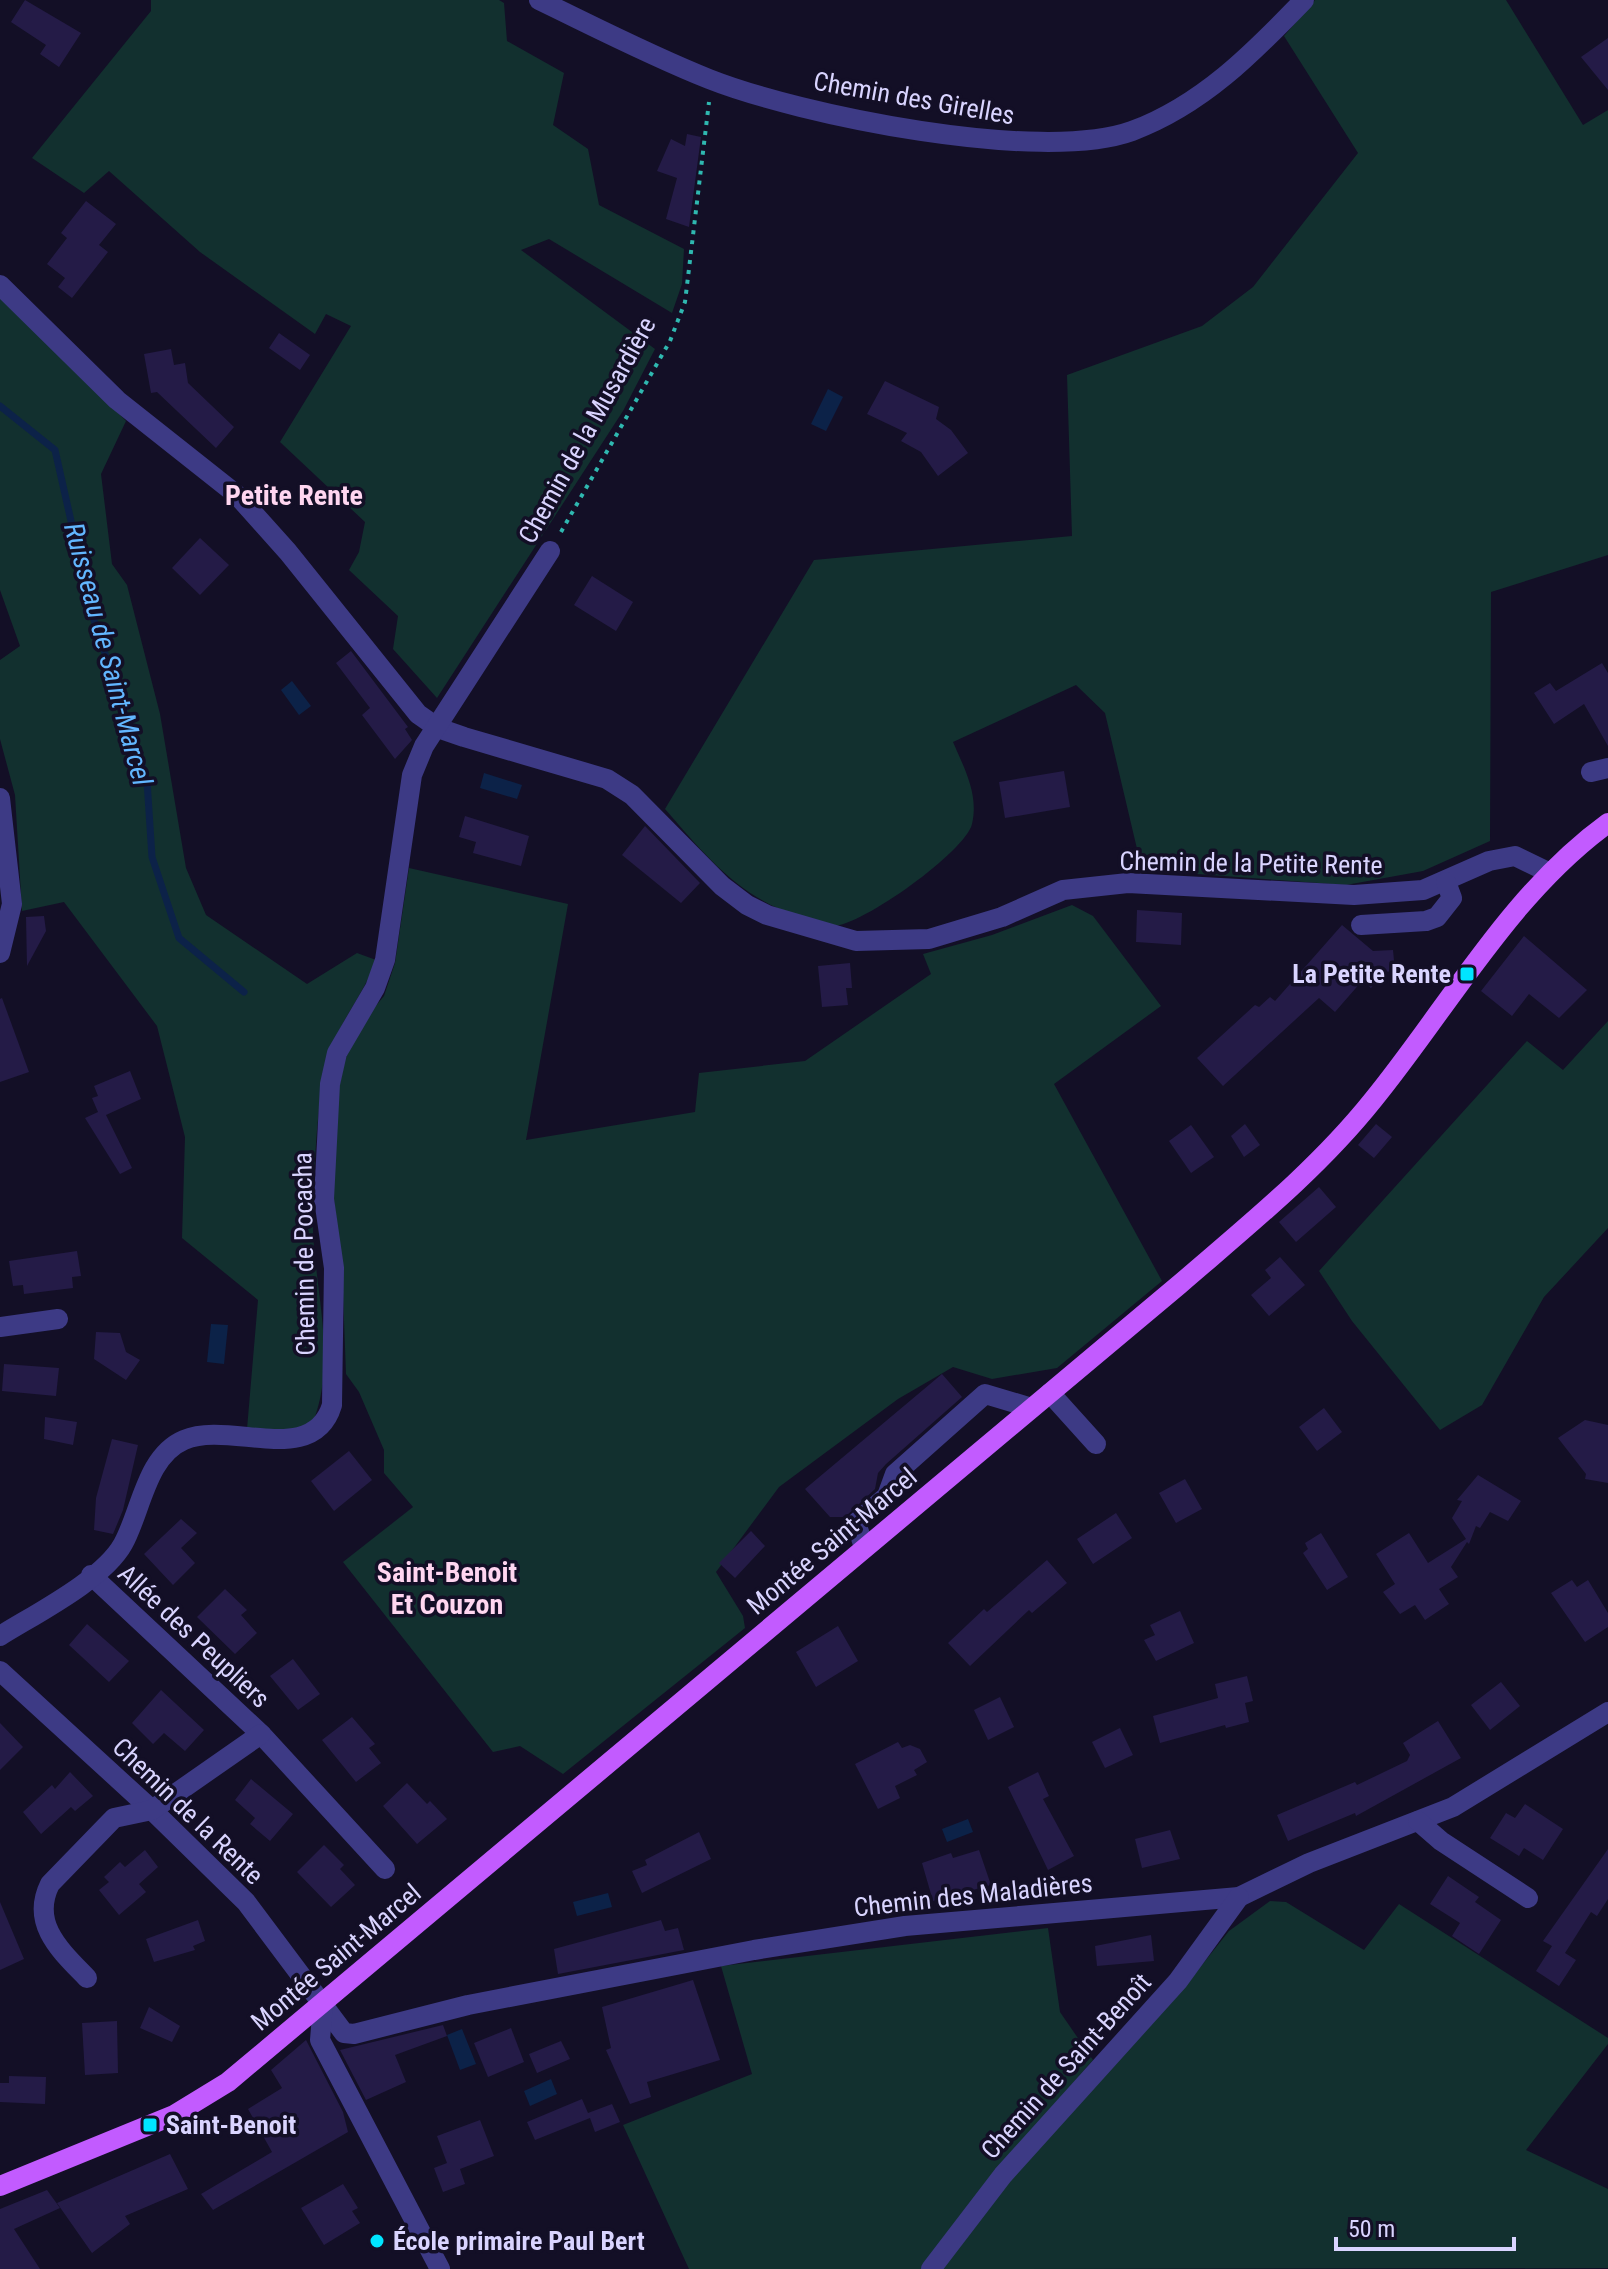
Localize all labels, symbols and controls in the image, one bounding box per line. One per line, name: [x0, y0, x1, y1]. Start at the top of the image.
street label: Chemin des Girelles: [811, 66, 1017, 130]
street label: Chemin de la Musardière: [512, 312, 662, 548]
district label: Petite Rente: [225, 479, 363, 512]
water label: Ruisseau de Saint-Marcel: [57, 519, 159, 790]
street label: Chemin de la Petite Rente: [1119, 846, 1383, 880]
place label: La Petite Rente: [1292, 959, 1451, 989]
marker: La Petite Rente: [1458, 965, 1476, 983]
street label: Chemin de Pocacha: [287, 1152, 321, 1356]
street label: Montée Saint-Marcel: [741, 1461, 923, 1621]
district label: Saint-Benoit Et Couzon: [377, 1556, 517, 1621]
street label: Allée des Peupliers: [112, 1558, 276, 1714]
street label: Chemin de la Rente: [107, 1732, 269, 1890]
street label: Chemin des Maladières: [852, 1868, 1094, 1922]
street label: Montée Saint-Marcel: [245, 1877, 427, 2037]
street label: Chemin de Saint-Benoît: [975, 1967, 1157, 2165]
place label: Saint-Benoit: [166, 2110, 296, 2140]
marker: Saint-Benoit: [141, 2116, 159, 2134]
scale bar: [1336, 2201, 1514, 2251]
text: 50 m: [1348, 2215, 1395, 2243]
place label: École primaire Paul Bert: [393, 2226, 645, 2256]
marker: École primaire Paul Bert: [368, 2232, 386, 2250]

